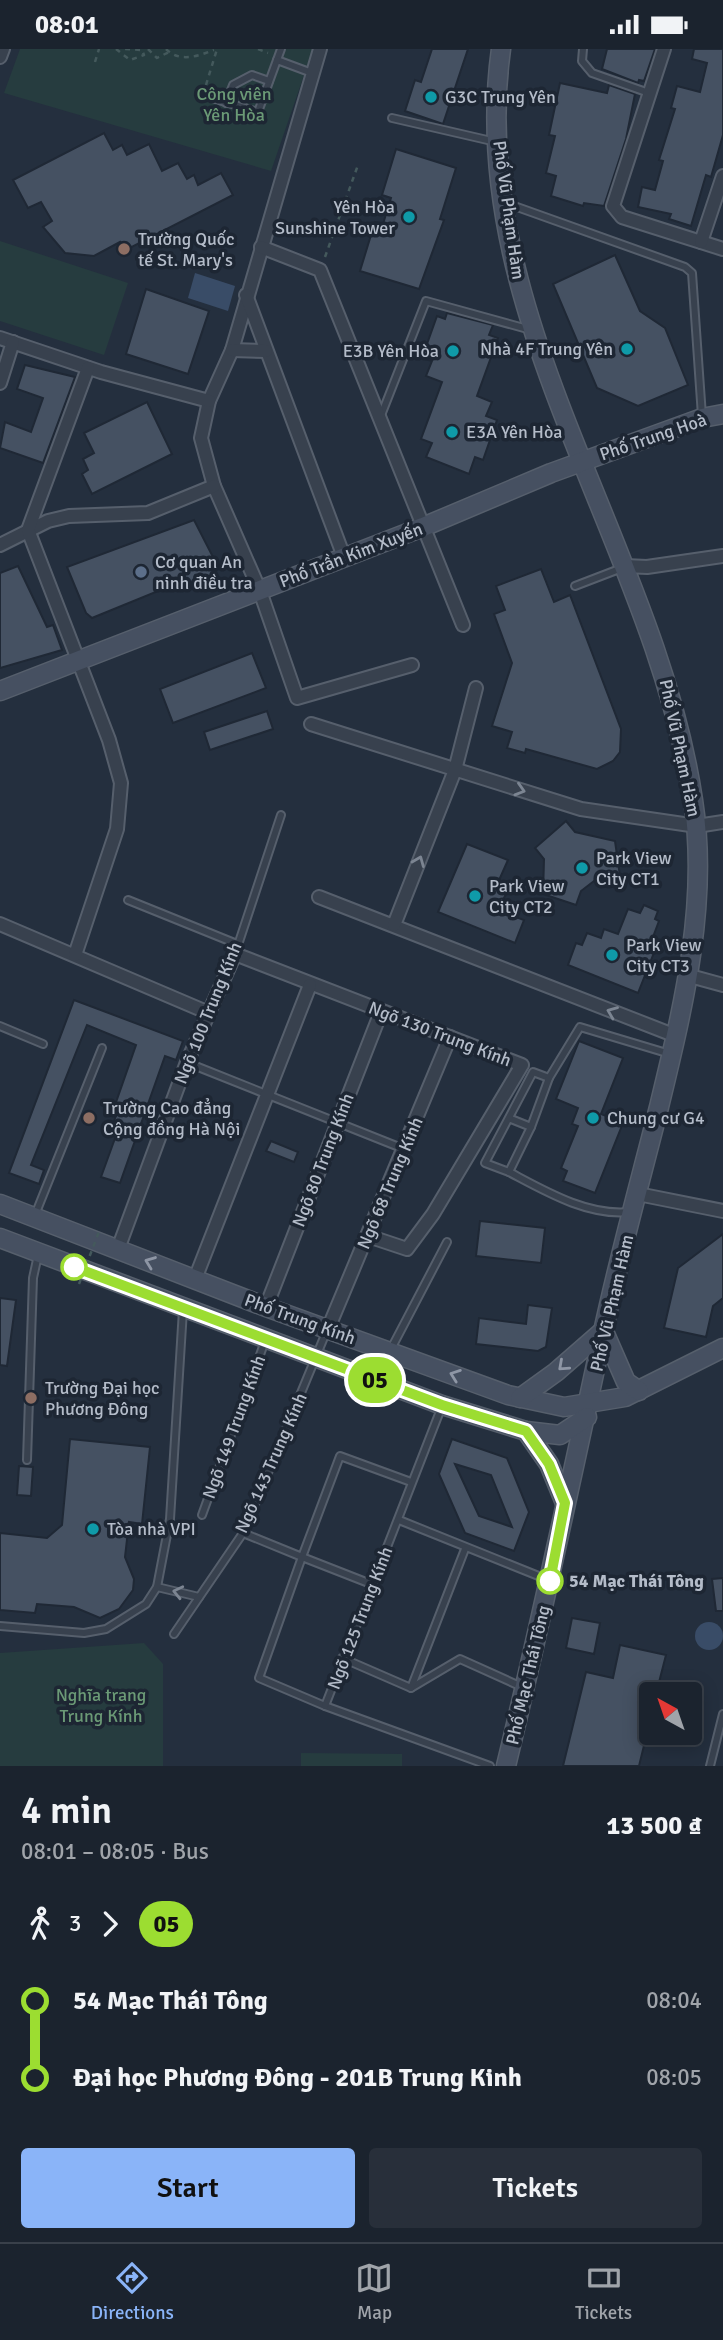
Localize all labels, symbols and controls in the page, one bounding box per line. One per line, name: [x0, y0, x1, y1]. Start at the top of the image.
text: 08:01: [35, 9, 99, 41]
park label: Công viên Yên Hòa: [196, 83, 272, 126]
place label: G3C Trung Yên: [445, 86, 556, 108]
marker: G3C Trung Yên: [423, 89, 439, 105]
street label: Phố Vũ Phạm Hàm: [488, 139, 530, 281]
place label: Yên Hòa Sunshine Tower: [275, 196, 395, 239]
marker: Yên Hòa Sunshine Tower: [401, 209, 417, 225]
place label: Trường Quốc tế St. Mary's: [138, 228, 235, 271]
marker: Trường Quốc tế St. Mary's: [116, 241, 132, 257]
place label: Nhà 4F Trung Yên: [480, 338, 613, 360]
place label: E3B Yên Hòa: [343, 340, 439, 362]
marker: Nhà 4F Trung Yên: [619, 341, 635, 357]
marker: E3B Yên Hòa: [445, 343, 461, 359]
street label: Phố Trung Hoà: [597, 408, 709, 466]
place label: E3A Yên Hòa: [466, 421, 562, 443]
marker: E3A Yên Hòa: [444, 424, 460, 440]
street label: Phố Trần Kim Xuyến: [276, 518, 426, 592]
place label: Cơ quan An ninh điều tra: [155, 551, 253, 594]
marker: Cơ quan An ninh điều tra: [133, 564, 149, 580]
street label: Phố Vũ Phạm Hàm: [655, 677, 705, 819]
one-way arrow: [514, 782, 526, 797]
place label: Park View City CT1: [596, 847, 672, 890]
one-way arrow: [411, 856, 425, 868]
marker: Park View City CT1: [574, 860, 590, 876]
place label: Park View City CT2: [489, 875, 565, 918]
marker: Park View City CT2: [467, 888, 483, 904]
place label: Park View City CT3: [626, 934, 702, 977]
street label: Ngõ 100 Trung Kính: [169, 939, 247, 1087]
marker: Park View City CT3: [604, 947, 620, 963]
street label: Ngõ 130 Trung Kính: [366, 997, 514, 1071]
one-way arrow: [607, 1006, 619, 1020]
street label: Ngõ 80 Trung Kính: [287, 1090, 359, 1230]
place label: Trường Cao đẳng Cộng đồng Hà Nội: [103, 1097, 240, 1140]
place label: Chung cư G4: [607, 1107, 705, 1129]
marker: Trường Cao đẳng Cộng đồng Hà Nội: [81, 1110, 97, 1126]
marker: Chung cư G4: [585, 1110, 601, 1126]
street label: Ngõ 68 Trung Kính: [352, 1114, 428, 1252]
street label: Phố Vũ Phạm Hàm: [586, 1232, 638, 1374]
unlabelled marker: [61, 1254, 87, 1280]
one-way arrow: [145, 1256, 157, 1270]
street label: Phố Trung Kính: [242, 1289, 358, 1349]
street label: Ngõ 149 Trung Kính: [198, 1352, 270, 1502]
line badge: 05: [344, 1357, 406, 1403]
one-way arrow: [558, 1357, 571, 1370]
text: 05: [362, 1365, 388, 1395]
one-way arrow: [450, 1370, 462, 1384]
place label: Trường Đại học Phương Đông: [45, 1377, 160, 1420]
street label: Ngõ 143 Trung Kính: [230, 1389, 312, 1537]
marker: Trường Đại học Phương Đông: [23, 1390, 39, 1406]
place label: Tòa nhà VPI: [107, 1518, 196, 1540]
marker: Tòa nhà VPI: [85, 1521, 101, 1537]
street label: Ngõ 125 Trung Kính: [323, 1544, 397, 1692]
marker: 54 Mạc Thái Tông: [537, 1568, 563, 1594]
place label: 54 Mạc Thái Tông: [569, 1570, 704, 1592]
one-way arrow: [172, 1586, 184, 1600]
street label: Phố Mạc Thái Tông: [501, 1603, 555, 1747]
north arrow: [639, 1682, 702, 1745]
map controls: [639, 1682, 702, 1745]
park label: Nghĩa trang Trung Kính: [56, 1684, 146, 1727]
text: 4 min: [21, 1787, 112, 1834]
text: 13 500 ₫: [606, 1810, 702, 1842]
text: 08:01 – 08:05 · Bus: [21, 1837, 209, 1866]
icon: walk: [21, 1905, 59, 1943]
icon: forward: [91, 1905, 129, 1943]
text: 3: [69, 1909, 81, 1938]
text: 05: [153, 1909, 179, 1939]
text: 54 Mạc Thái Tông: [73, 1985, 268, 2017]
text: 08:04: [646, 1986, 702, 2015]
text: Đại học Phương Đông - 201B Trung Kinh: [73, 2062, 522, 2094]
text: 08:05: [646, 2063, 702, 2092]
button: Start: [21, 2148, 355, 2228]
button: Tickets: [369, 2148, 702, 2228]
tab: Directions: [91, 2259, 174, 2325]
tab: Map: [355, 2259, 393, 2325]
tab: Tickets: [575, 2259, 632, 2325]

